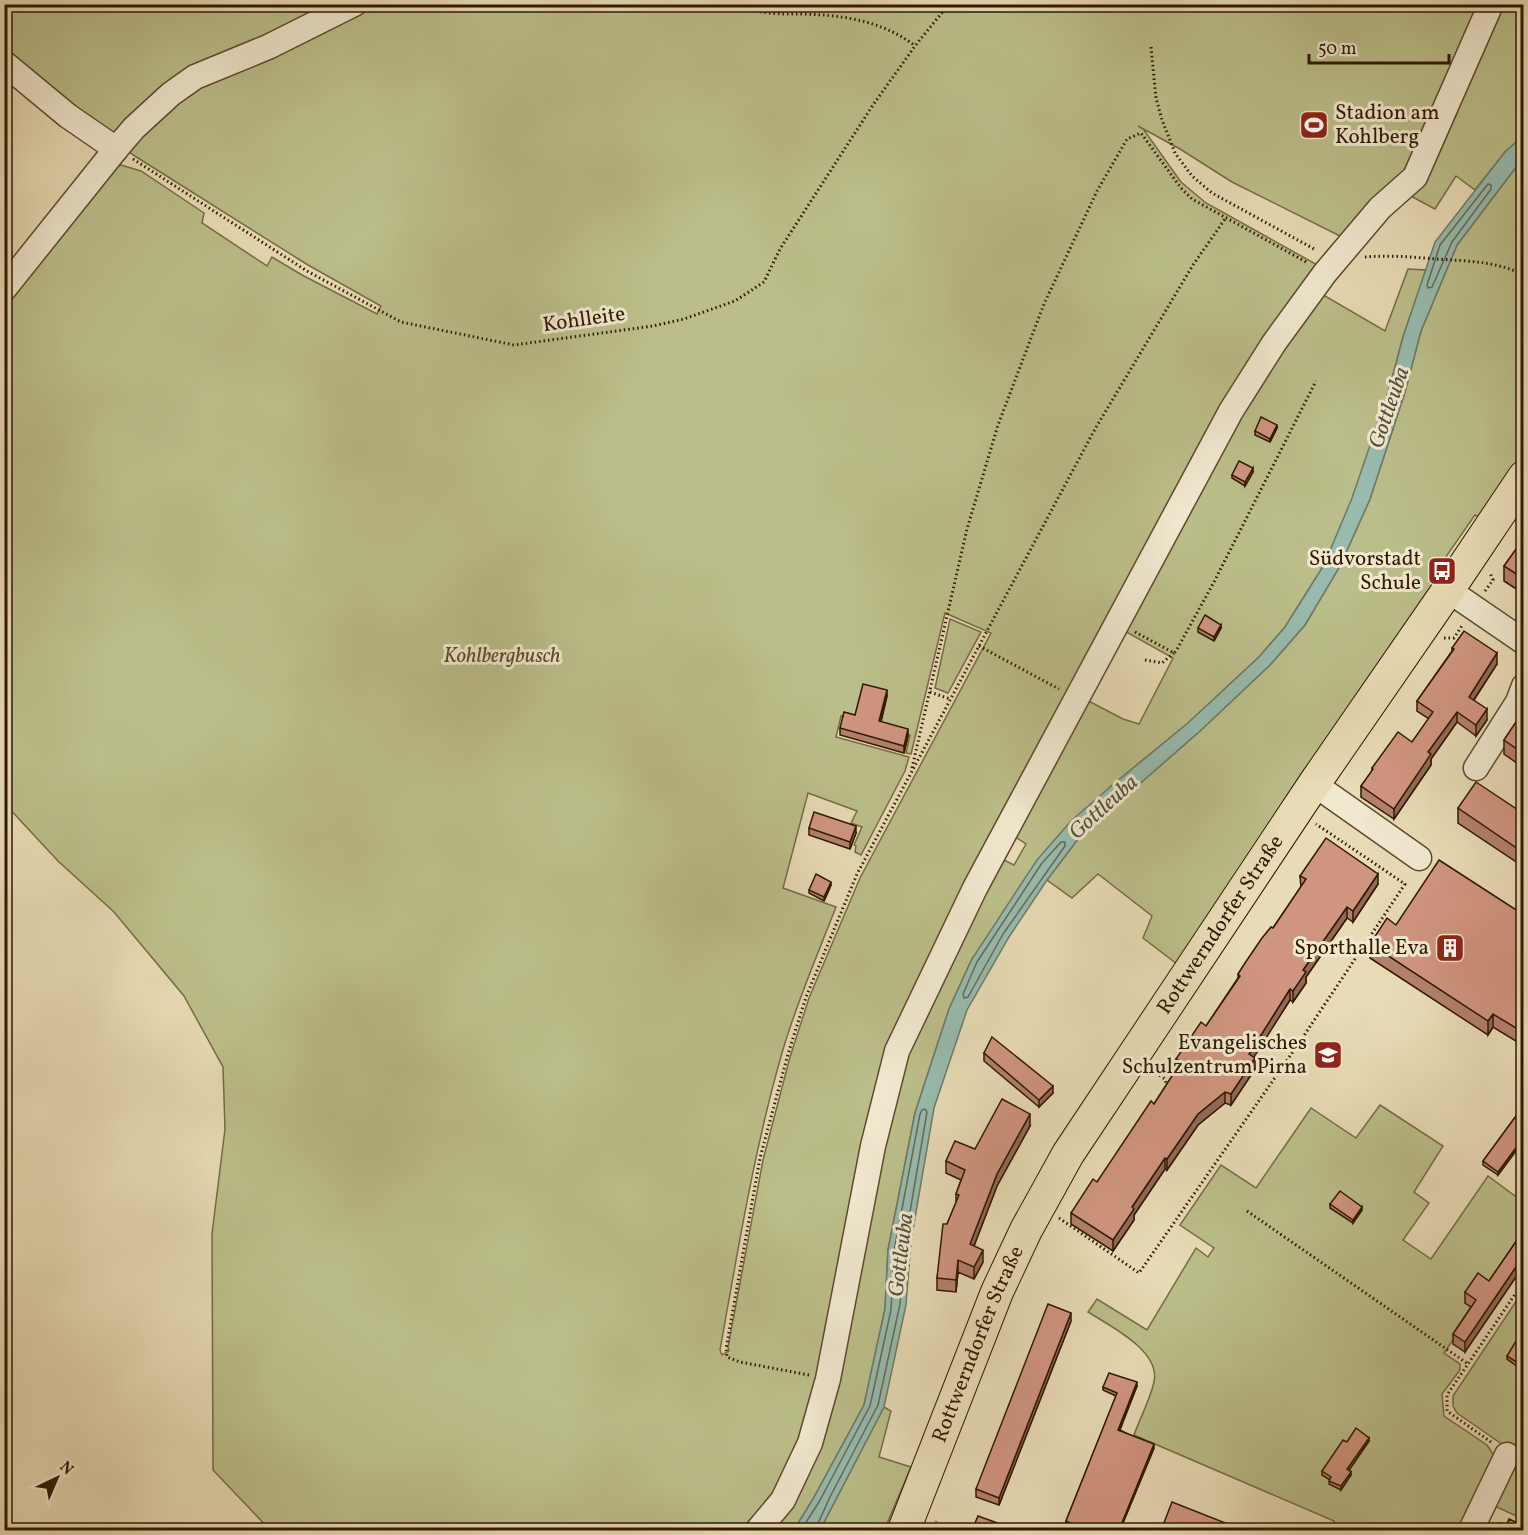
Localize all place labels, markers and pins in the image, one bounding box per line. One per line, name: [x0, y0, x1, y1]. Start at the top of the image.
place label: Stadion am Kohlberg: [1335, 99, 1440, 152]
sports icon: Stadion am Kohlberg: [1298, 109, 1330, 141]
place label: Südvorstadt Schule: [1309, 545, 1421, 598]
bus stop icon: Südvorstadt Schule: [1426, 555, 1458, 587]
building icon: Sporthalle Eva: [1434, 932, 1466, 964]
place label: Sporthalle Eva: [1294, 934, 1429, 963]
place label: Evangelisches Schulzentrum Pirna: [1122, 1029, 1307, 1082]
school or university icon: Evangelisches Schulzentrum Pirna: [1312, 1039, 1344, 1071]

